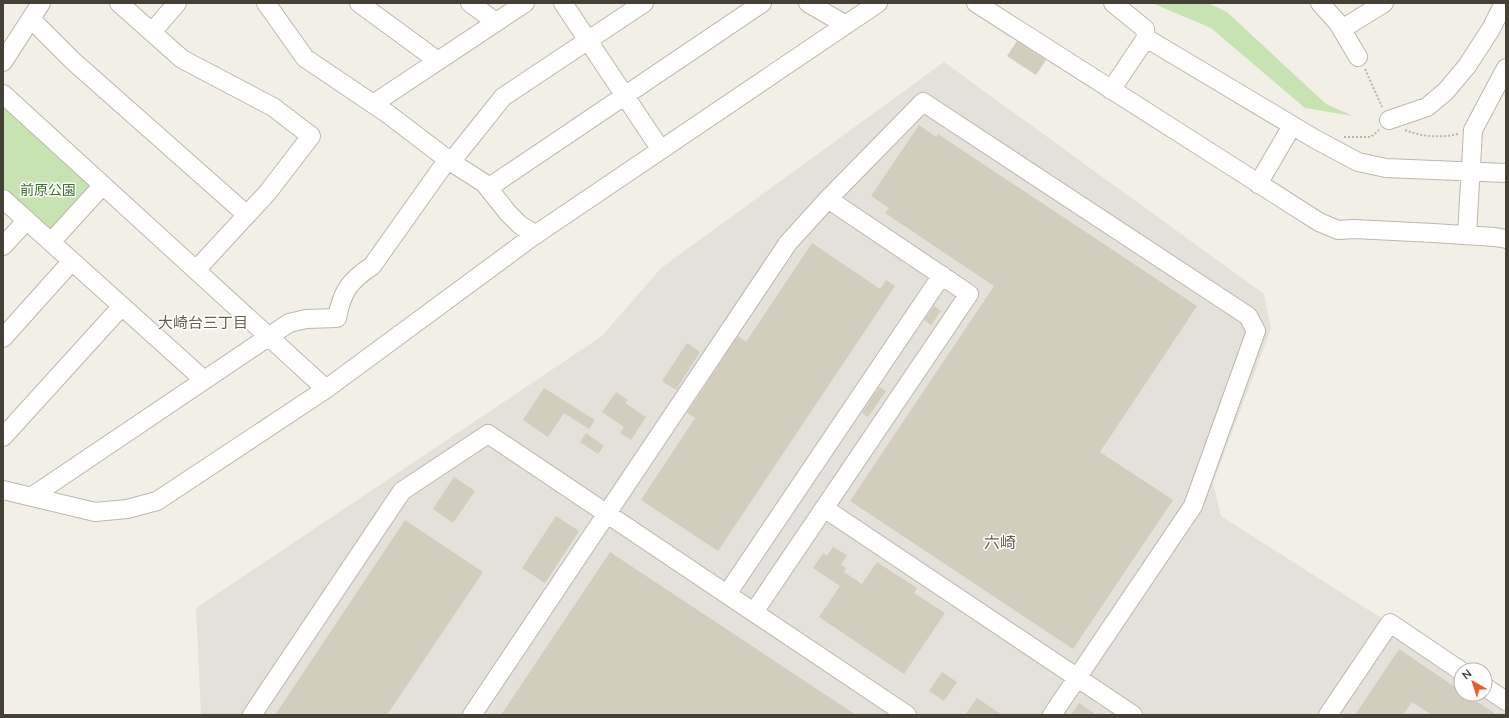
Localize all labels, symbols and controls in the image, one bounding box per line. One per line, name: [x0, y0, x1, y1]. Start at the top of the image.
park label: 前原公園: [20, 181, 76, 199]
district label: 大崎台三丁目: [158, 313, 248, 332]
district label: 六崎: [984, 532, 1016, 552]
north arrow: [1453, 662, 1493, 702]
text: N: [1459, 666, 1474, 682]

